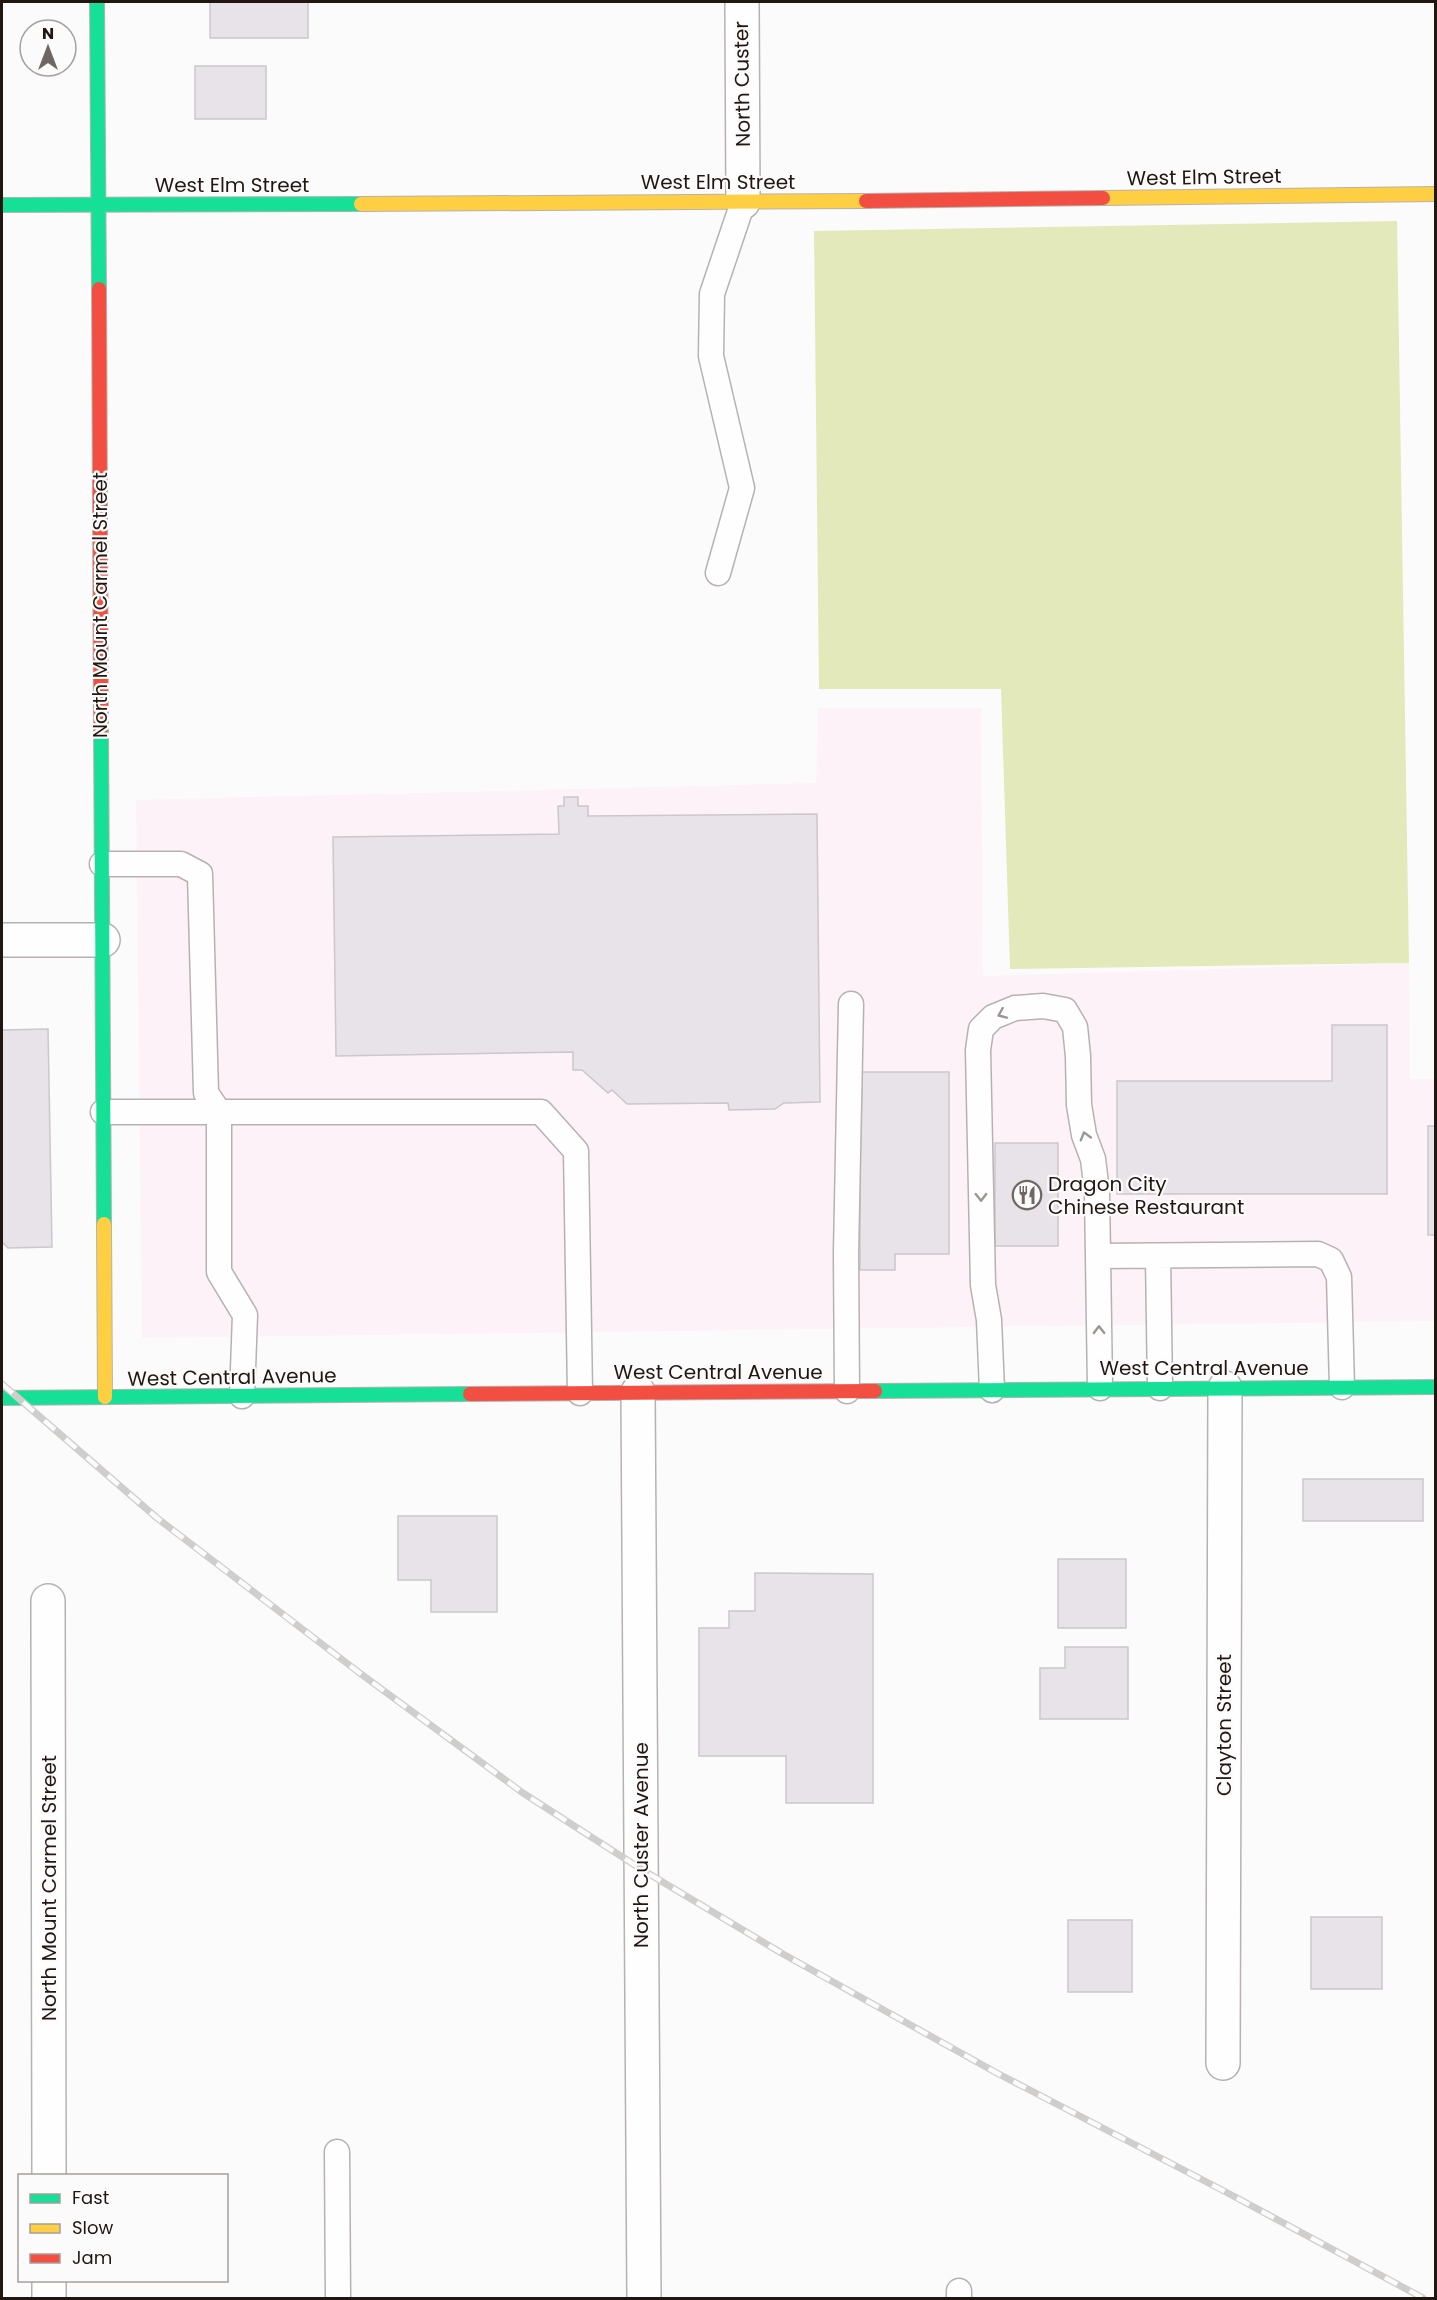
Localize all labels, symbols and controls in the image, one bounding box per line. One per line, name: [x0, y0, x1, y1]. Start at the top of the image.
north arrow: [18, 18, 78, 78]
street label: North Custer: [727, 21, 757, 147]
text: N: [42, 22, 54, 45]
street label: West Elm Street: [1126, 162, 1282, 192]
street label: West Elm Street: [641, 168, 795, 196]
street label: West Elm Street: [155, 171, 309, 199]
street label: North Mount Carmel Street: [86, 472, 114, 738]
one-way arrow: [997, 1007, 1008, 1019]
one-way arrow: [1080, 1131, 1092, 1142]
place label: Dragon City Chinese Restaurant: [1048, 1170, 1244, 1221]
restaurant icon: Dragon City Chinese Restaurant: [1011, 1179, 1043, 1211]
one-way arrow: [975, 1193, 987, 1202]
one-way arrow: [1093, 1325, 1105, 1334]
street label: West Central Avenue: [1099, 1354, 1309, 1382]
street label: West Central Avenue: [613, 1358, 823, 1386]
street label: West Central Avenue: [127, 1361, 337, 1393]
street label: Clayton Street: [1210, 1654, 1238, 1796]
street label: North Custer Avenue: [627, 1742, 655, 1948]
street label: North Mount Carmel Street: [35, 1755, 63, 2021]
legend: [18, 2174, 228, 2282]
text: Fast: [72, 2185, 109, 2210]
text: Slow: [72, 2215, 114, 2240]
text: Jam: [72, 2245, 112, 2270]

